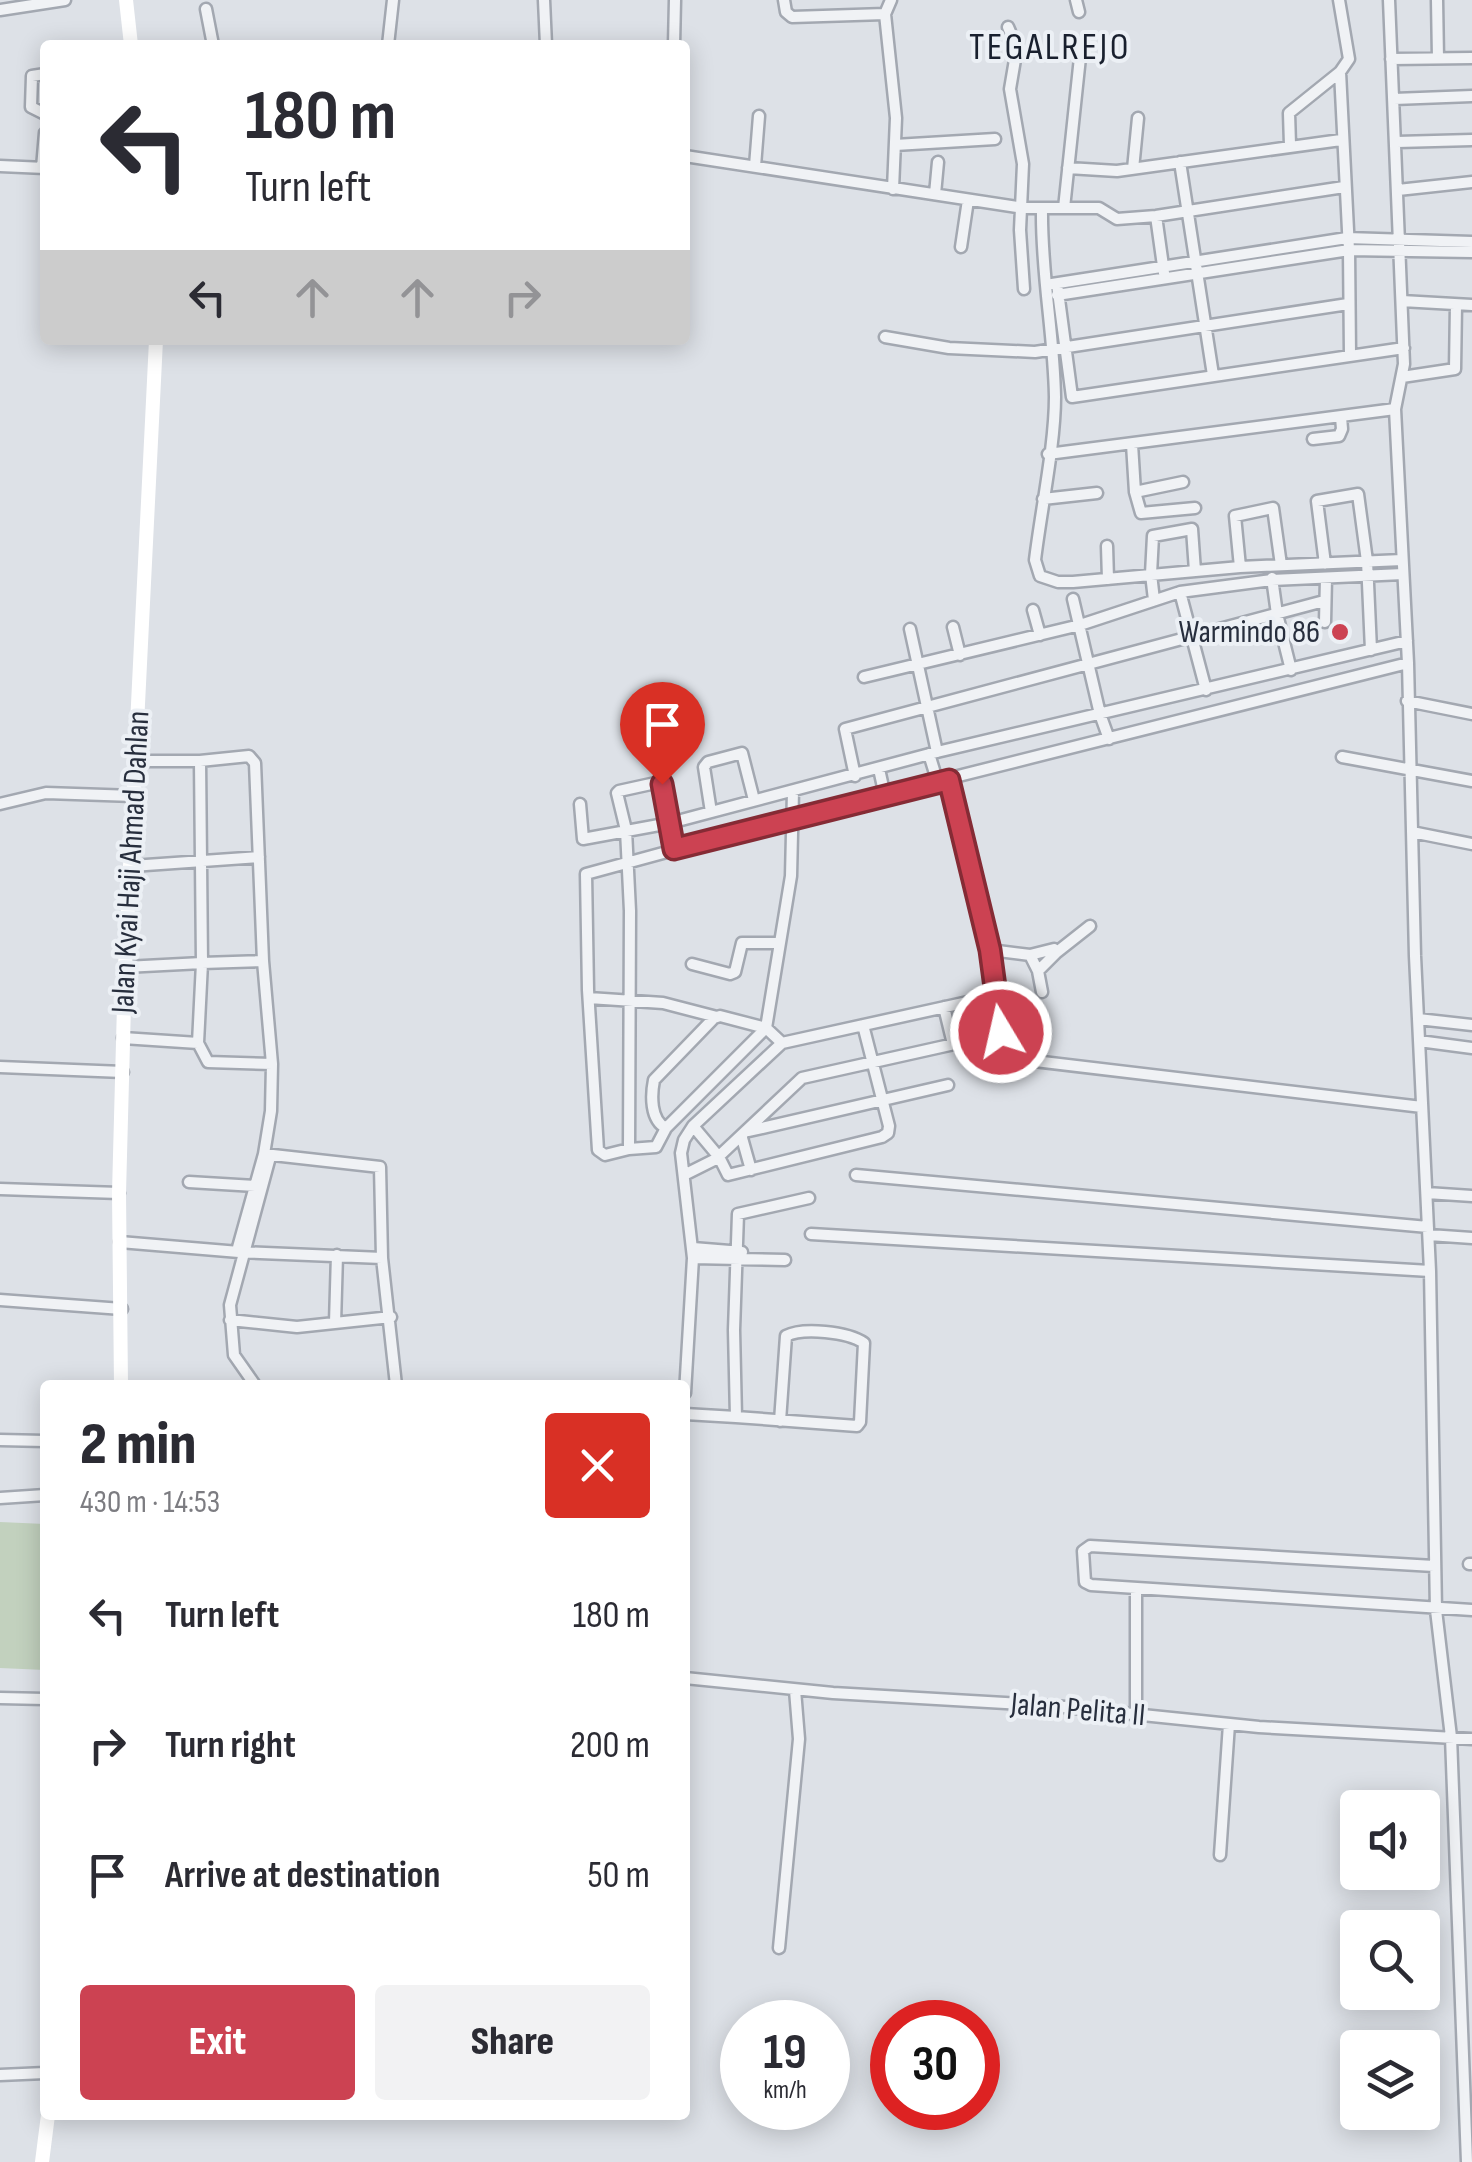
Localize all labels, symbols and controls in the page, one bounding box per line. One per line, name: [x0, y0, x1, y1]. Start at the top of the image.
district label: TEGALREJO: [969, 25, 1131, 70]
text: 180 m: [245, 75, 396, 159]
icon: left: [80, 80, 210, 210]
text: Turn left: [245, 160, 371, 215]
icon: left: [180, 270, 235, 325]
icon: ahead: [285, 270, 340, 325]
icon: ahead: [390, 270, 445, 325]
icon: right: [495, 270, 550, 325]
place label: Warmindo 86: [1179, 613, 1320, 652]
marker: Warmindo 86: [1329, 621, 1351, 643]
pin: [620, 682, 705, 785]
icon: arrive: [635, 697, 690, 752]
street label: Jalan Kyai Haji Ahmad Dahlan: [104, 710, 158, 1015]
position arrow: [949, 980, 1053, 1084]
text: 2 min: [80, 1409, 196, 1481]
button: close: [545, 1413, 650, 1518]
text: 430 m · 14:53: [80, 1483, 220, 1522]
icon: left: [80, 1588, 135, 1643]
text: Turn left: [165, 1593, 279, 1638]
text: 180 m: [573, 1593, 650, 1638]
street label: Jalan Pelita II: [1008, 1685, 1147, 1735]
icon: right: [80, 1718, 135, 1773]
text: Turn right: [165, 1723, 296, 1768]
text: 200 m: [570, 1723, 650, 1768]
map controls: [1340, 1790, 1440, 2130]
button: sound: [1340, 1790, 1440, 1890]
icon: arrive: [80, 1848, 135, 1903]
text: Arrive at destination: [165, 1853, 440, 1898]
text: 50 m: [587, 1853, 650, 1898]
button: search: [1340, 1910, 1440, 2010]
button: Exit: [80, 1985, 355, 2100]
button: Share: [375, 1985, 650, 2100]
speed limit sign: 30: [870, 2000, 1000, 2130]
text: 19: [763, 2023, 807, 2083]
button: layers: [1340, 2030, 1440, 2130]
text: km/h: [763, 2075, 807, 2106]

